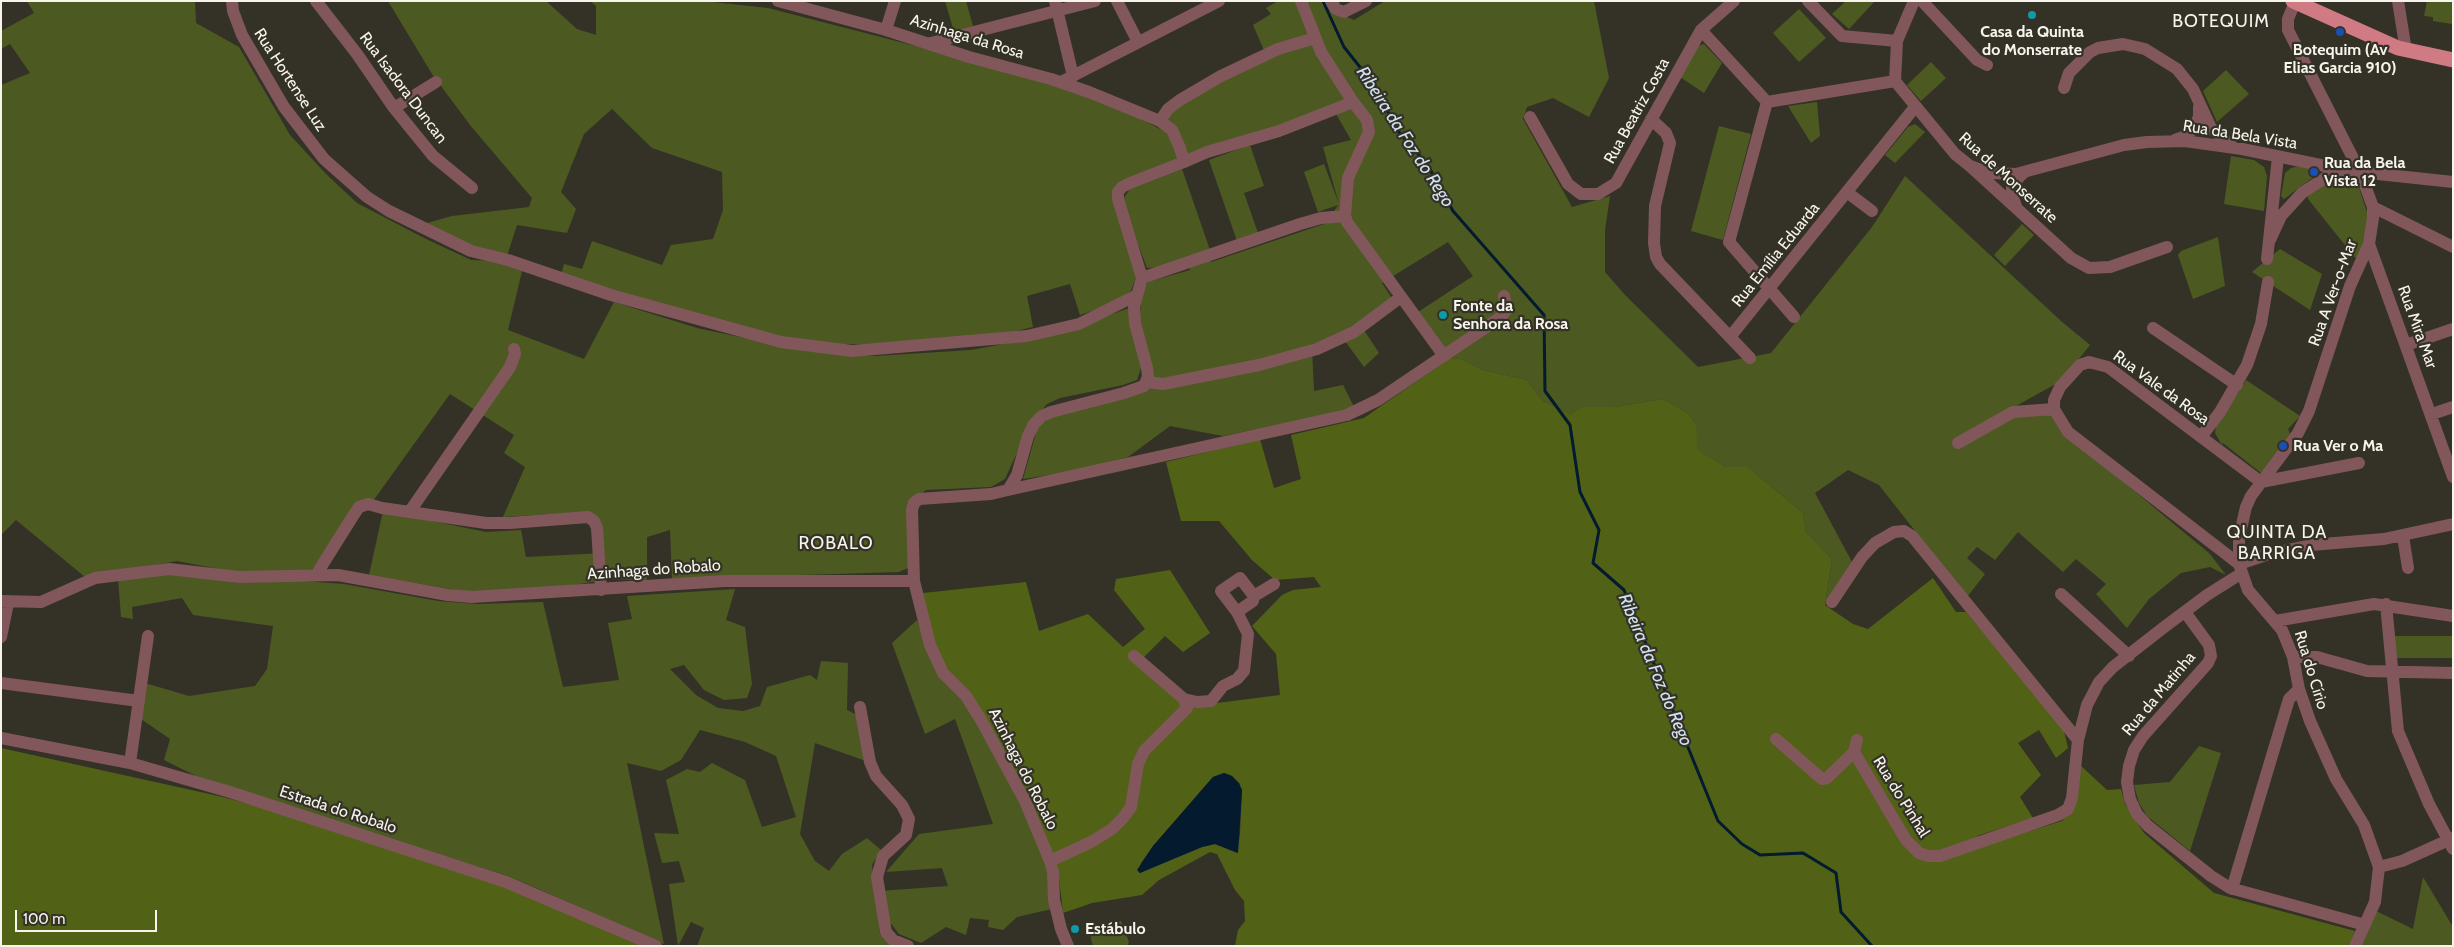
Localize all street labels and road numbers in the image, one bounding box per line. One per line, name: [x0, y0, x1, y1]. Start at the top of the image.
street label: Azinhaga da Rosa: [908, 11, 1026, 63]
street label: Rua Hortense Luz: [250, 25, 330, 135]
street label: Rua Isadora Duncan: [355, 29, 451, 147]
street label: Rua Beatriz Costa: [1600, 55, 1674, 167]
street label: Rua da Bela Vista: [2181, 116, 2299, 154]
street label: Rua de Monserrate: [1955, 129, 2061, 227]
street label: Rua Emília Eduarda: [1728, 199, 1824, 311]
street label: Rua A Ver-o-Mar: [2305, 237, 2361, 349]
street label: Rua Mira Mar: [2393, 283, 2441, 371]
street label: Rua Vale da Rosa: [2109, 347, 2213, 429]
street label: Azinhaga do Robalo: [587, 556, 721, 584]
street label: Rua do Círio: [2290, 628, 2332, 712]
street label: Rua da Matinha: [2118, 648, 2200, 740]
street label: Azinhaga do Robalo: [984, 705, 1062, 833]
street label: Rua do Pinhal: [1869, 753, 1933, 841]
street label: Estrada do Robalo: [277, 782, 399, 838]

